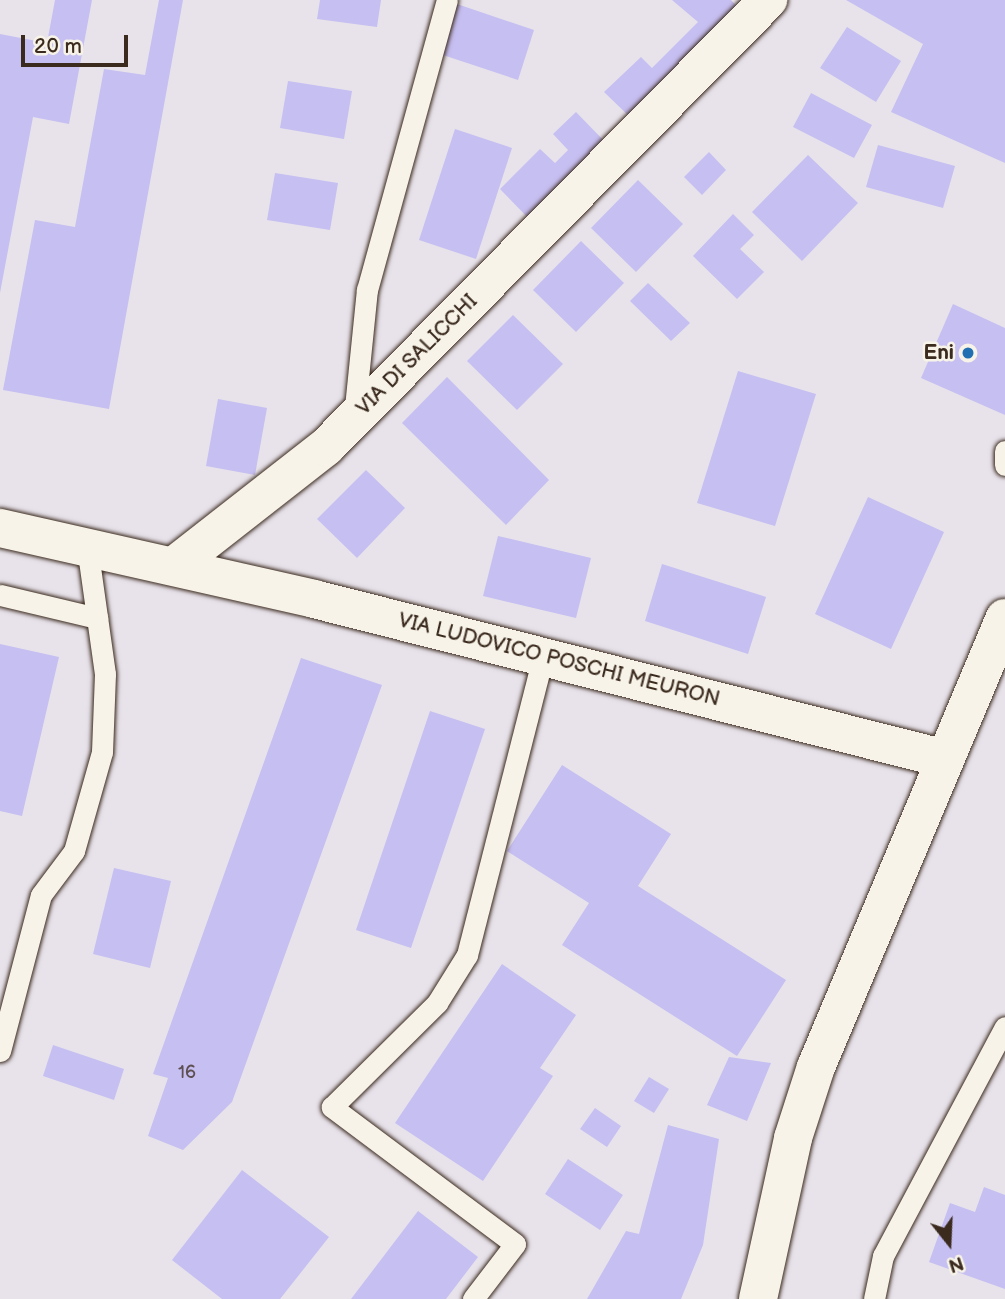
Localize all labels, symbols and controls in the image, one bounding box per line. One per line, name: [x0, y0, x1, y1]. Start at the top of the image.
scale bar: [24, 21, 131, 65]
text: 20 m: [34, 34, 82, 59]
street label: VIA DI SALICCHI: [351, 289, 483, 421]
place label: Eni: [923, 340, 954, 366]
marker: Eni: [960, 345, 976, 361]
street label: VIA LUDOVICO POSCHI MEURON: [396, 608, 722, 712]
house number: 16: [178, 1062, 196, 1084]
north arrow: [914, 1208, 984, 1278]
text: N: [945, 1250, 966, 1277]

